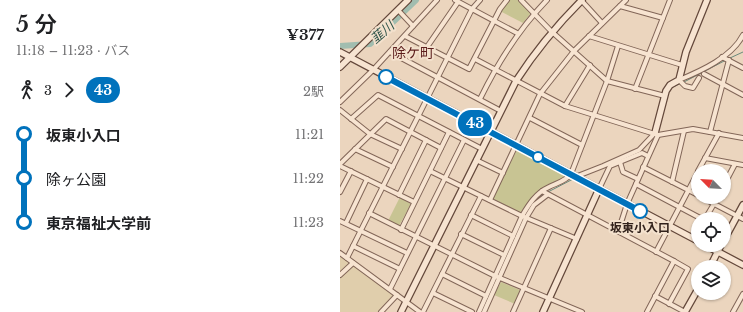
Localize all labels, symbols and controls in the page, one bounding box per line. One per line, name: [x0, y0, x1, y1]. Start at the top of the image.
text: 5 分: [16, 11, 57, 38]
water label: 韮川: [367, 16, 399, 47]
text: ¥377: [286, 25, 324, 44]
text: 11:18 – 11:23 · バス: [16, 42, 130, 59]
district label: 除ケ町: [392, 44, 434, 62]
unlabelled marker: [378, 69, 394, 85]
icon: walk: [16, 79, 38, 101]
icon: forward: [58, 79, 80, 101]
text: 43: [94, 81, 112, 99]
text: 3: [44, 82, 52, 99]
text: 2駅: [303, 83, 324, 100]
line badge: 43: [457, 110, 493, 136]
text: 43: [466, 114, 484, 132]
text: 坂東小入口: [46, 126, 121, 145]
text: 11:21: [295, 126, 324, 143]
unlabelled marker: [532, 151, 544, 163]
north arrow: [691, 164, 731, 204]
map controls: [691, 164, 731, 300]
text: 除ヶ公園: [46, 170, 106, 189]
text: 11:22: [293, 170, 324, 187]
marker: 坂東小入口: [632, 203, 648, 219]
button: locate: [691, 212, 731, 252]
text: 東京福祉大学前: [46, 214, 151, 233]
text: 11:23: [293, 214, 324, 231]
place label: 坂東小入口: [610, 220, 670, 235]
button: layers: [691, 260, 731, 300]

